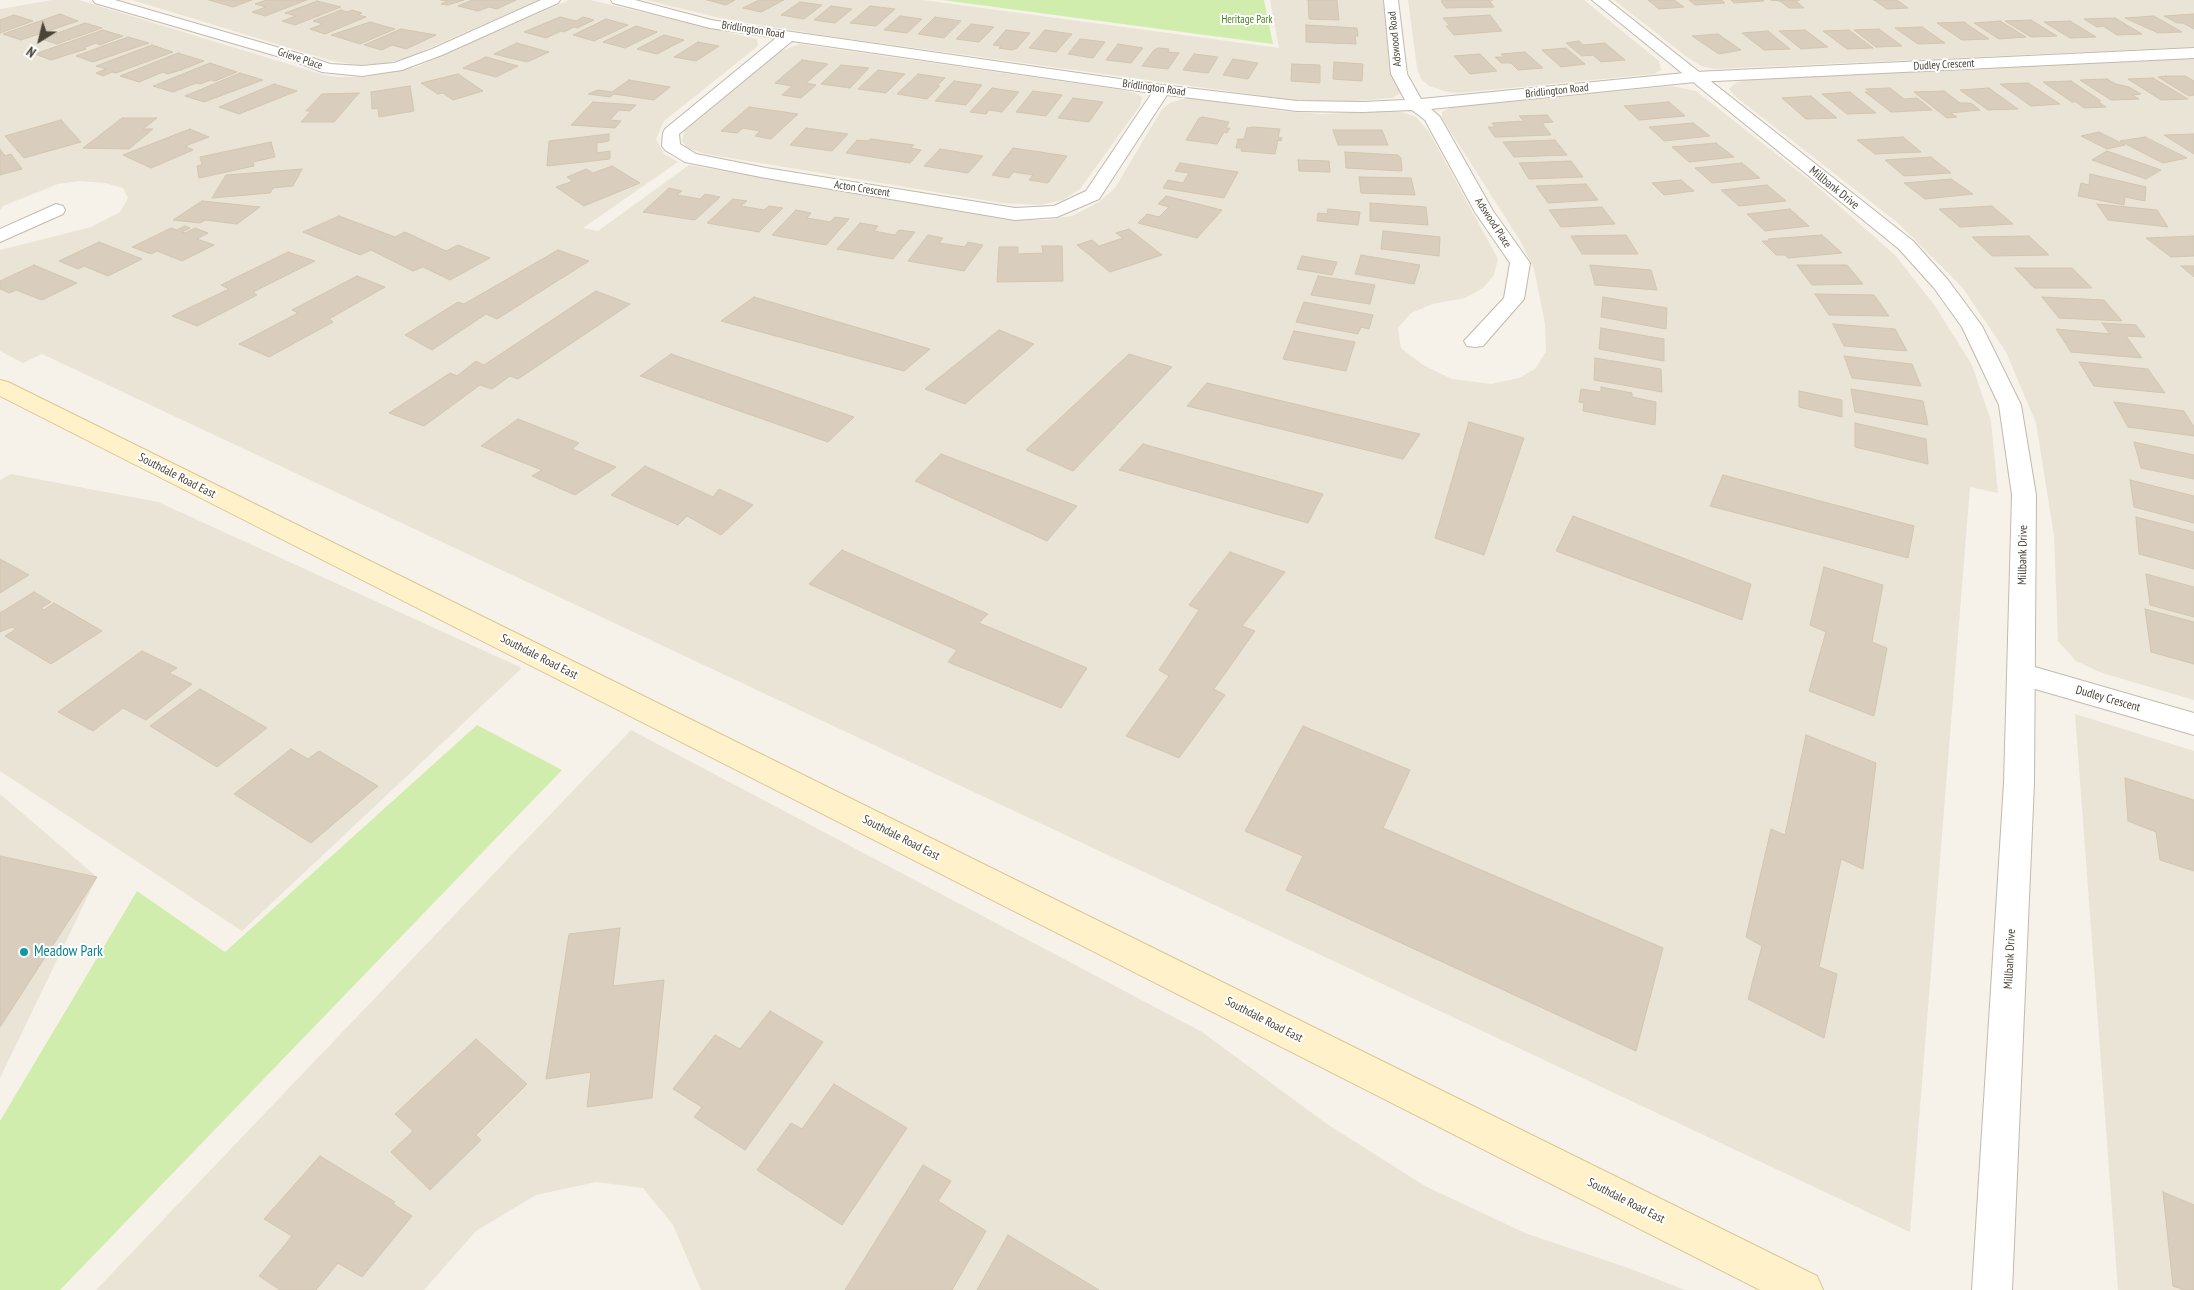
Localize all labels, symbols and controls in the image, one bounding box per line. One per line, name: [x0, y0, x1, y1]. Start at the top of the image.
street label: Adswood Road: [1386, 11, 1404, 67]
park label: Heritage Park: [1221, 13, 1273, 27]
north arrow: [15, 15, 65, 65]
street label: Bridlington Road: [721, 19, 785, 41]
text: N: [23, 43, 40, 62]
street label: Grieve Place: [276, 46, 324, 72]
street label: Dudley Crescent: [1913, 57, 1975, 73]
street label: Bridlington Road: [1122, 77, 1186, 99]
street label: Bridlington Road: [1525, 81, 1589, 101]
street label: Millbank Drive: [1806, 163, 1862, 213]
street label: Acton Crescent: [833, 178, 891, 200]
street label: Adswood Place: [1472, 196, 1514, 250]
street label: Southdale Road East: [136, 450, 218, 502]
street label: Millbank Drive: [2015, 525, 2031, 585]
street label: Southdale Road East: [498, 631, 580, 683]
street label: Dudley Crescent: [2074, 683, 2142, 715]
street label: Southdale Road East: [860, 812, 942, 864]
street label: Millbank Drive: [2001, 929, 2019, 989]
place label: Meadow Park: [34, 943, 103, 961]
marker: Meadow Park: [18, 946, 30, 958]
street label: Southdale Road East: [1223, 994, 1305, 1046]
street label: Southdale Road East: [1585, 1175, 1667, 1227]

